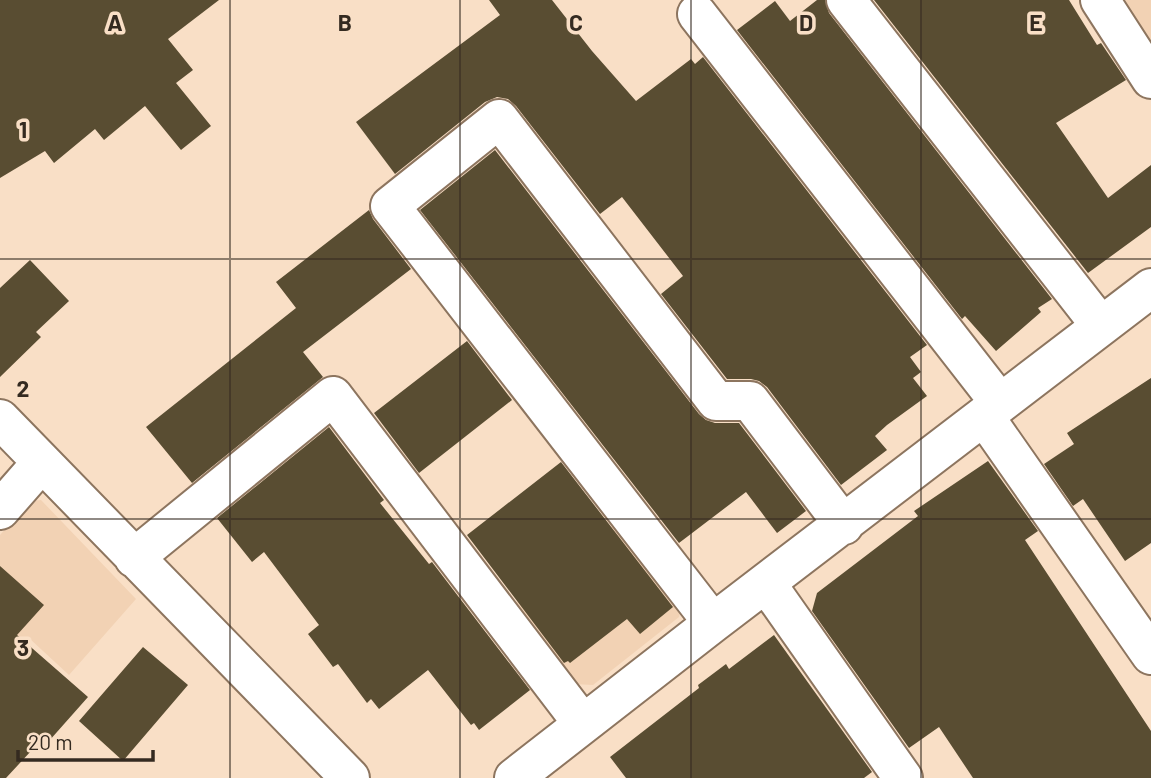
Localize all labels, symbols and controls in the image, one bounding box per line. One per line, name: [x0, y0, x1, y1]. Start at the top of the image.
text: A: [107, 8, 123, 36]
text: B: [338, 8, 352, 36]
text: C: [569, 8, 583, 36]
text: D: [799, 8, 813, 36]
text: E: [1029, 8, 1043, 36]
text: 1: [19, 115, 27, 143]
text: 2: [17, 374, 29, 402]
text: 3: [17, 633, 29, 661]
scale bar: [18, 718, 152, 762]
text: 20 m: [28, 729, 73, 754]

